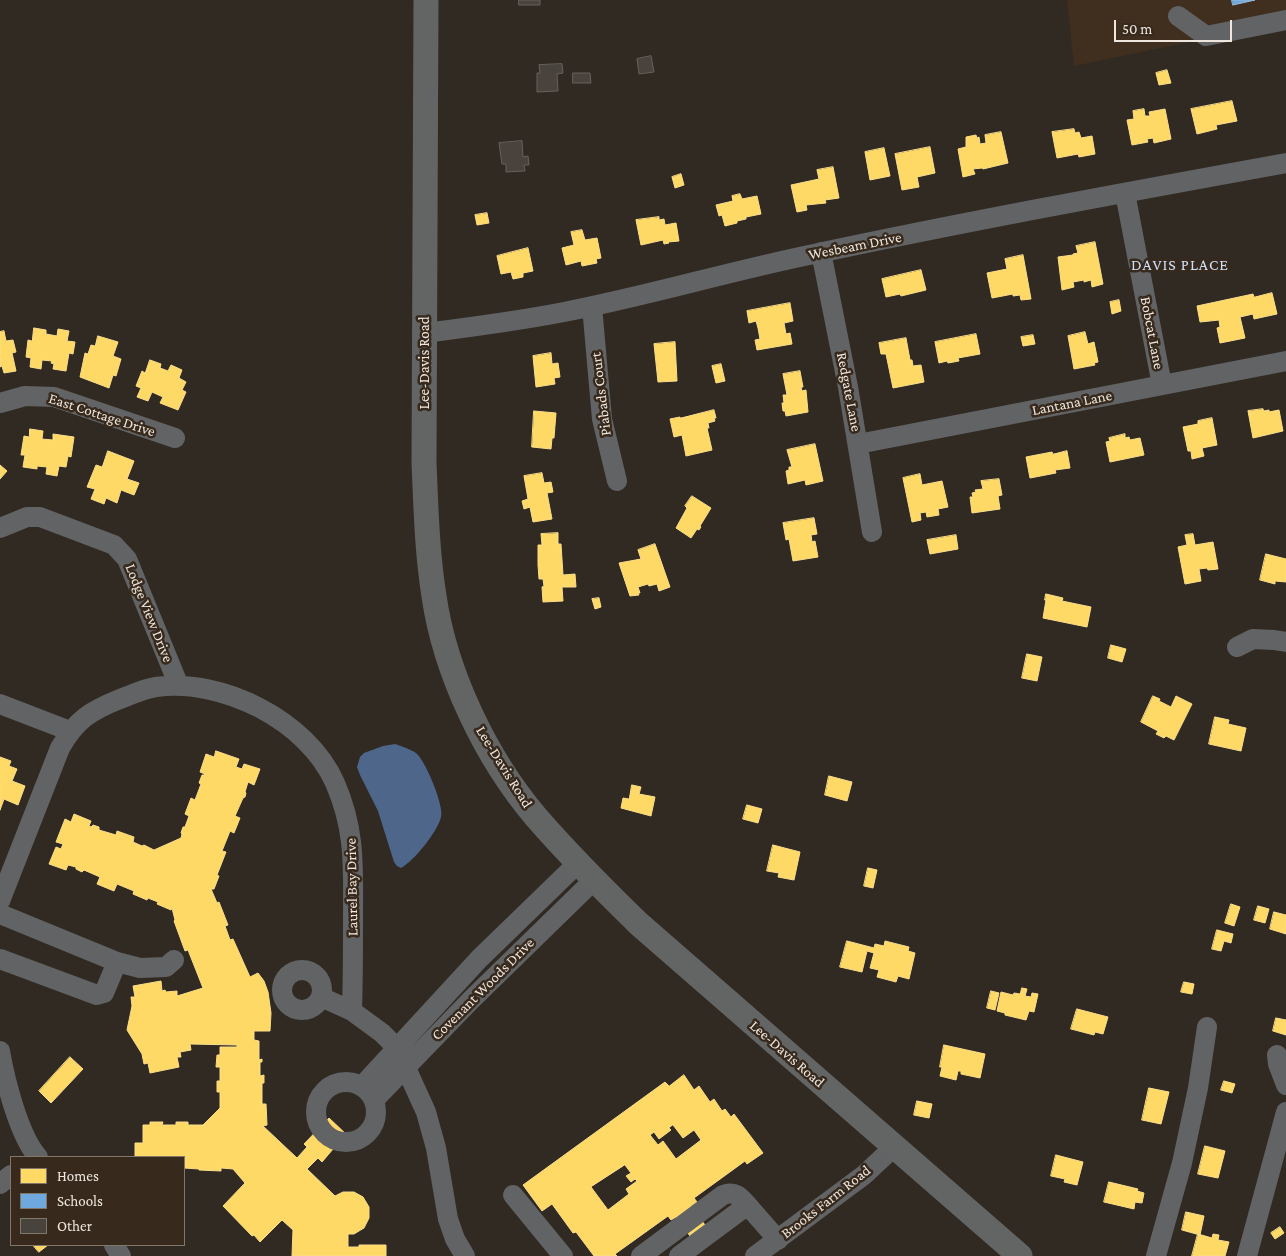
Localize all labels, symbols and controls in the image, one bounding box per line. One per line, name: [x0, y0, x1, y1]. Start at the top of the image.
scale bar: [1116, 10, 1234, 42]
text: 50 m: [1122, 21, 1152, 37]
street label: Wesbeam Drive: [807, 228, 903, 264]
district label: DAVIS PLACE: [1130, 255, 1230, 275]
street label: Bobcat Lane: [1136, 295, 1168, 371]
street label: Lee-Davis Road: [415, 316, 433, 410]
street label: Piabads Court: [587, 351, 615, 437]
street label: Redgate Lane: [833, 351, 865, 433]
street label: Lantana Lane: [1030, 386, 1114, 420]
street label: East Cottage Drive: [46, 389, 158, 441]
street label: Lodge View Drive: [121, 561, 177, 665]
street label: Lee-Davis Road: [472, 723, 536, 811]
street label: Laurel Bay Drive: [342, 838, 362, 936]
street label: Covenant Woods Drive: [428, 934, 538, 1044]
street label: Lee-Davis Road: [746, 1017, 828, 1091]
legend: [10, 1156, 185, 1246]
street label: Brooks Farm Road: [778, 1162, 874, 1242]
text: Homes: [57, 1168, 99, 1184]
text: Schools: [57, 1193, 103, 1209]
text: Other: [57, 1218, 92, 1234]

